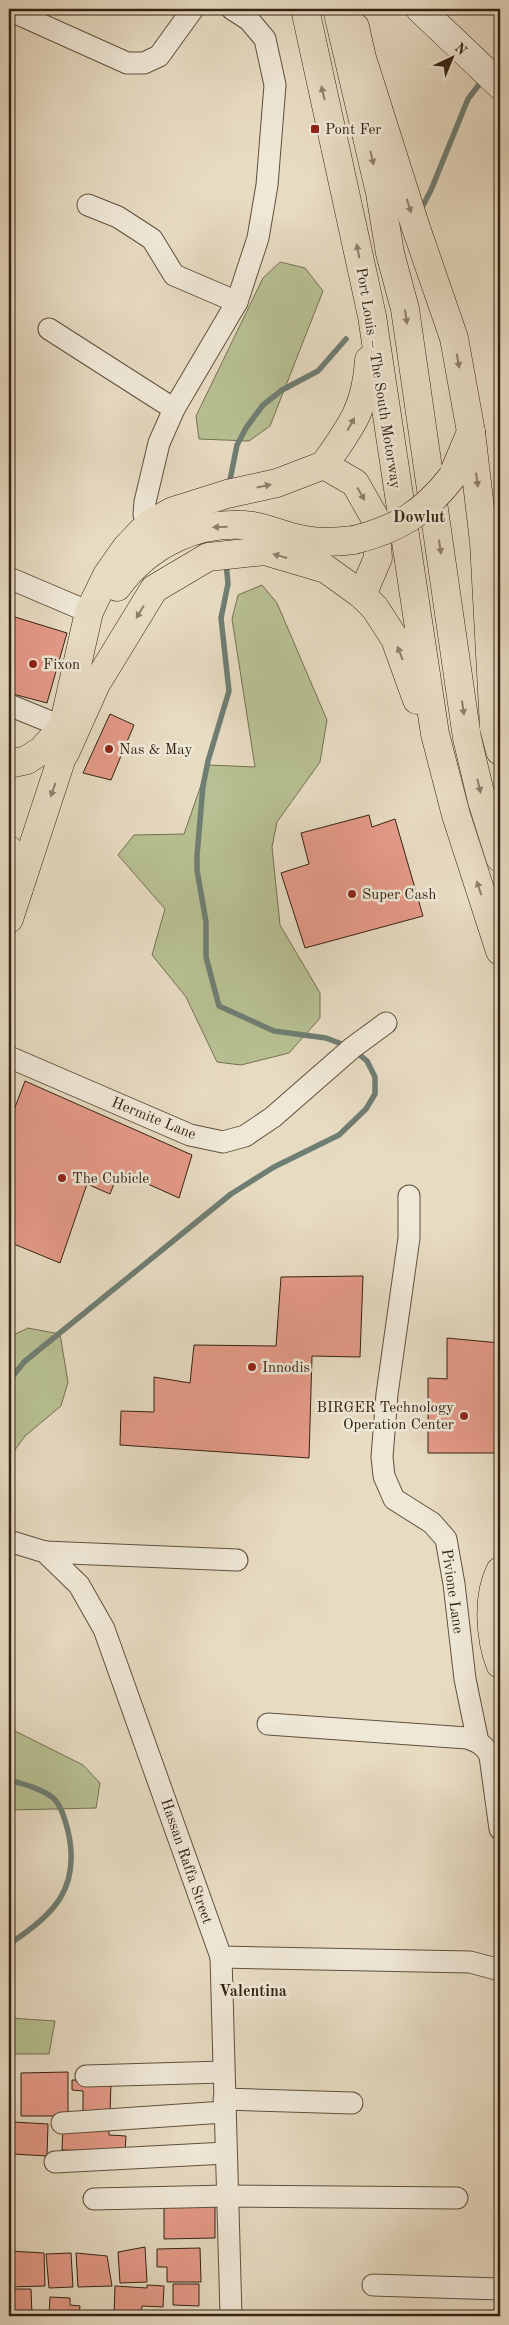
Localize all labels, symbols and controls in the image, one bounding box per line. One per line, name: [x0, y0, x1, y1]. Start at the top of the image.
north arrow: [426, 32, 476, 82]
text: N: [452, 41, 469, 58]
one-way arrow: [319, 85, 327, 100]
marker: Pont Fer: [309, 123, 321, 135]
place label: Pont Fer: [325, 123, 382, 138]
one-way arrow: [368, 151, 376, 166]
one-way arrow: [406, 199, 414, 214]
one-way arrow: [354, 244, 362, 259]
street label: Port Louis – The South Motorway: [353, 267, 402, 490]
one-way arrow: [403, 309, 411, 325]
one-way arrow: [455, 353, 463, 369]
one-way arrow: [347, 417, 355, 432]
one-way arrow: [473, 472, 481, 488]
one-way arrow: [256, 482, 271, 490]
one-way arrow: [357, 487, 366, 501]
district label: Dowlut: [393, 510, 445, 526]
one-way arrow: [212, 523, 228, 531]
one-way arrow: [436, 539, 444, 555]
one-way arrow: [272, 551, 287, 559]
one-way arrow: [135, 606, 144, 619]
one-way arrow: [396, 646, 404, 660]
marker: Fixon: [27, 658, 39, 670]
place label: Fixon: [43, 658, 80, 673]
one-way arrow: [459, 700, 467, 716]
marker: Nas & May: [103, 743, 115, 755]
place label: Nas & May: [119, 743, 192, 758]
one-way arrow: [475, 778, 483, 793]
one-way arrow: [49, 783, 56, 798]
one-way arrow: [475, 880, 483, 895]
marker: Super Cash: [346, 888, 358, 900]
place label: Super Cash: [362, 888, 436, 903]
street label: Hermite Lane: [109, 1096, 198, 1143]
marker: The Cubicle: [56, 1172, 68, 1184]
place label: The Cubicle: [72, 1172, 149, 1187]
marker: Innodis: [246, 1361, 258, 1373]
place label: Innodis: [262, 1361, 310, 1376]
place label: BIRGER Technology Operation Center: [317, 1401, 454, 1433]
marker: BIRGER Technology Operation Center: [458, 1410, 470, 1422]
street label: Pivione Lane: [438, 1548, 465, 1635]
street label: Hassan Raffa Street: [157, 1797, 214, 1926]
district label: Valentina: [219, 1984, 287, 2000]

